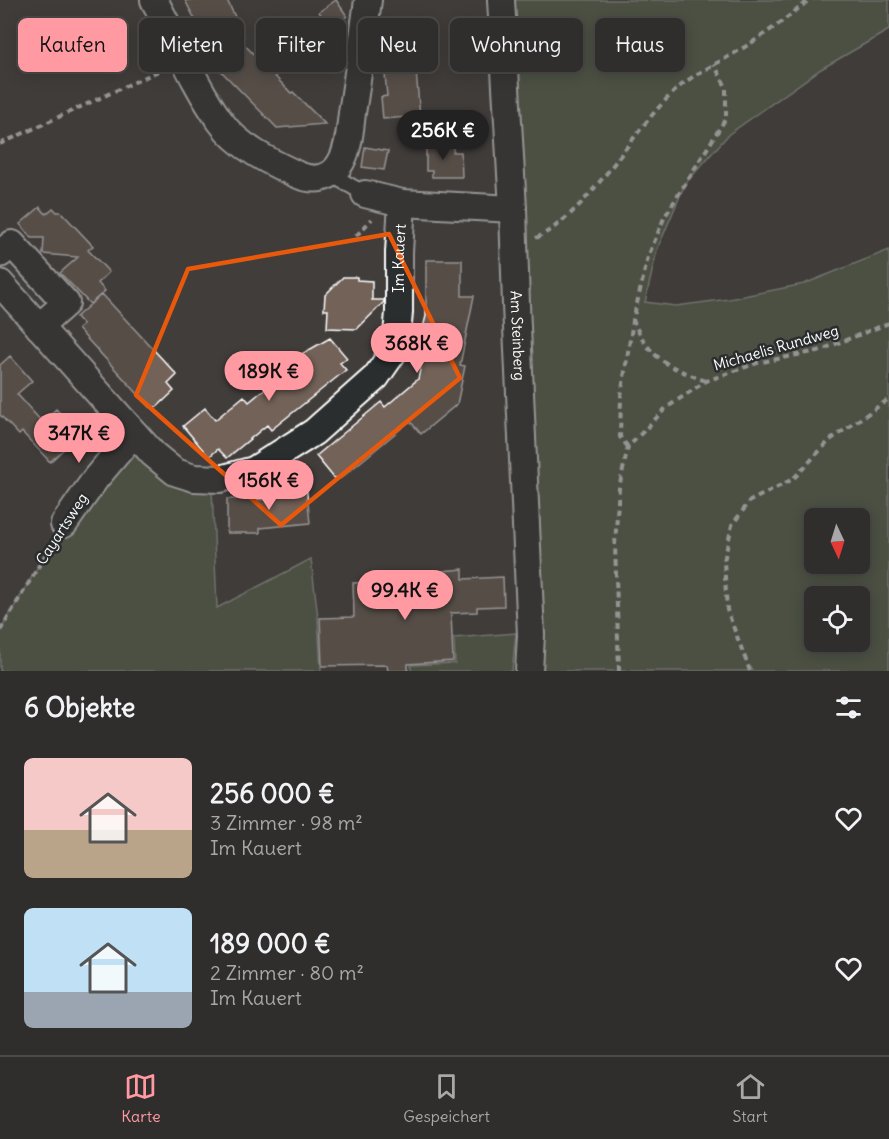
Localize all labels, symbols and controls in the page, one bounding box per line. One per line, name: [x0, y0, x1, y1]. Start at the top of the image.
chip: Kaufen: [18, 18, 127, 72]
chip: Mieten: [139, 18, 244, 72]
chip: Filter: [256, 18, 346, 72]
chip: Neu: [358, 18, 438, 72]
chip: Wohnung: [450, 18, 583, 72]
chip: Haus: [595, 18, 685, 72]
pin: 256K €: [394, 110, 492, 161]
text: 256K €: [411, 117, 475, 142]
street label: Im Kauert: [389, 223, 410, 293]
street label: Am Steinberg: [507, 290, 529, 381]
street label: Michaelis Rundweg: [711, 321, 841, 374]
pin: 368K €: [368, 323, 466, 374]
text: 368K €: [385, 330, 449, 355]
pin: 189K €: [220, 351, 318, 402]
text: 189K €: [239, 358, 299, 383]
pin: 347K €: [30, 413, 128, 464]
text: 347K €: [48, 420, 110, 445]
pin: 156K €: [220, 460, 318, 511]
text: 156K €: [239, 467, 299, 492]
street label: Cayartsweg: [31, 489, 92, 568]
north arrow: [804, 508, 870, 574]
map controls: [804, 508, 870, 652]
pin: 99.4K €: [350, 570, 460, 621]
text: 99.4K €: [371, 577, 439, 602]
button: locate: [804, 586, 870, 652]
text: 6 Objekte: [24, 691, 135, 724]
icon: filters: [832, 691, 865, 724]
text: 256 000 €: [210, 777, 335, 810]
icon: home: [72, 782, 144, 854]
icon: heart: [832, 802, 865, 835]
text: 3 Zimmer · 98 m²: [210, 810, 363, 835]
text: Im Kauert: [210, 835, 302, 860]
text: 189 000 €: [210, 927, 331, 960]
icon: home: [72, 932, 144, 1004]
icon: heart: [832, 952, 865, 985]
text: 2 Zimmer · 80 m²: [210, 960, 364, 985]
text: Im Kauert: [210, 985, 302, 1010]
tab: Karte: [121, 1070, 161, 1126]
tab: Gespeichert: [403, 1070, 490, 1126]
tab: Start: [733, 1070, 768, 1126]

